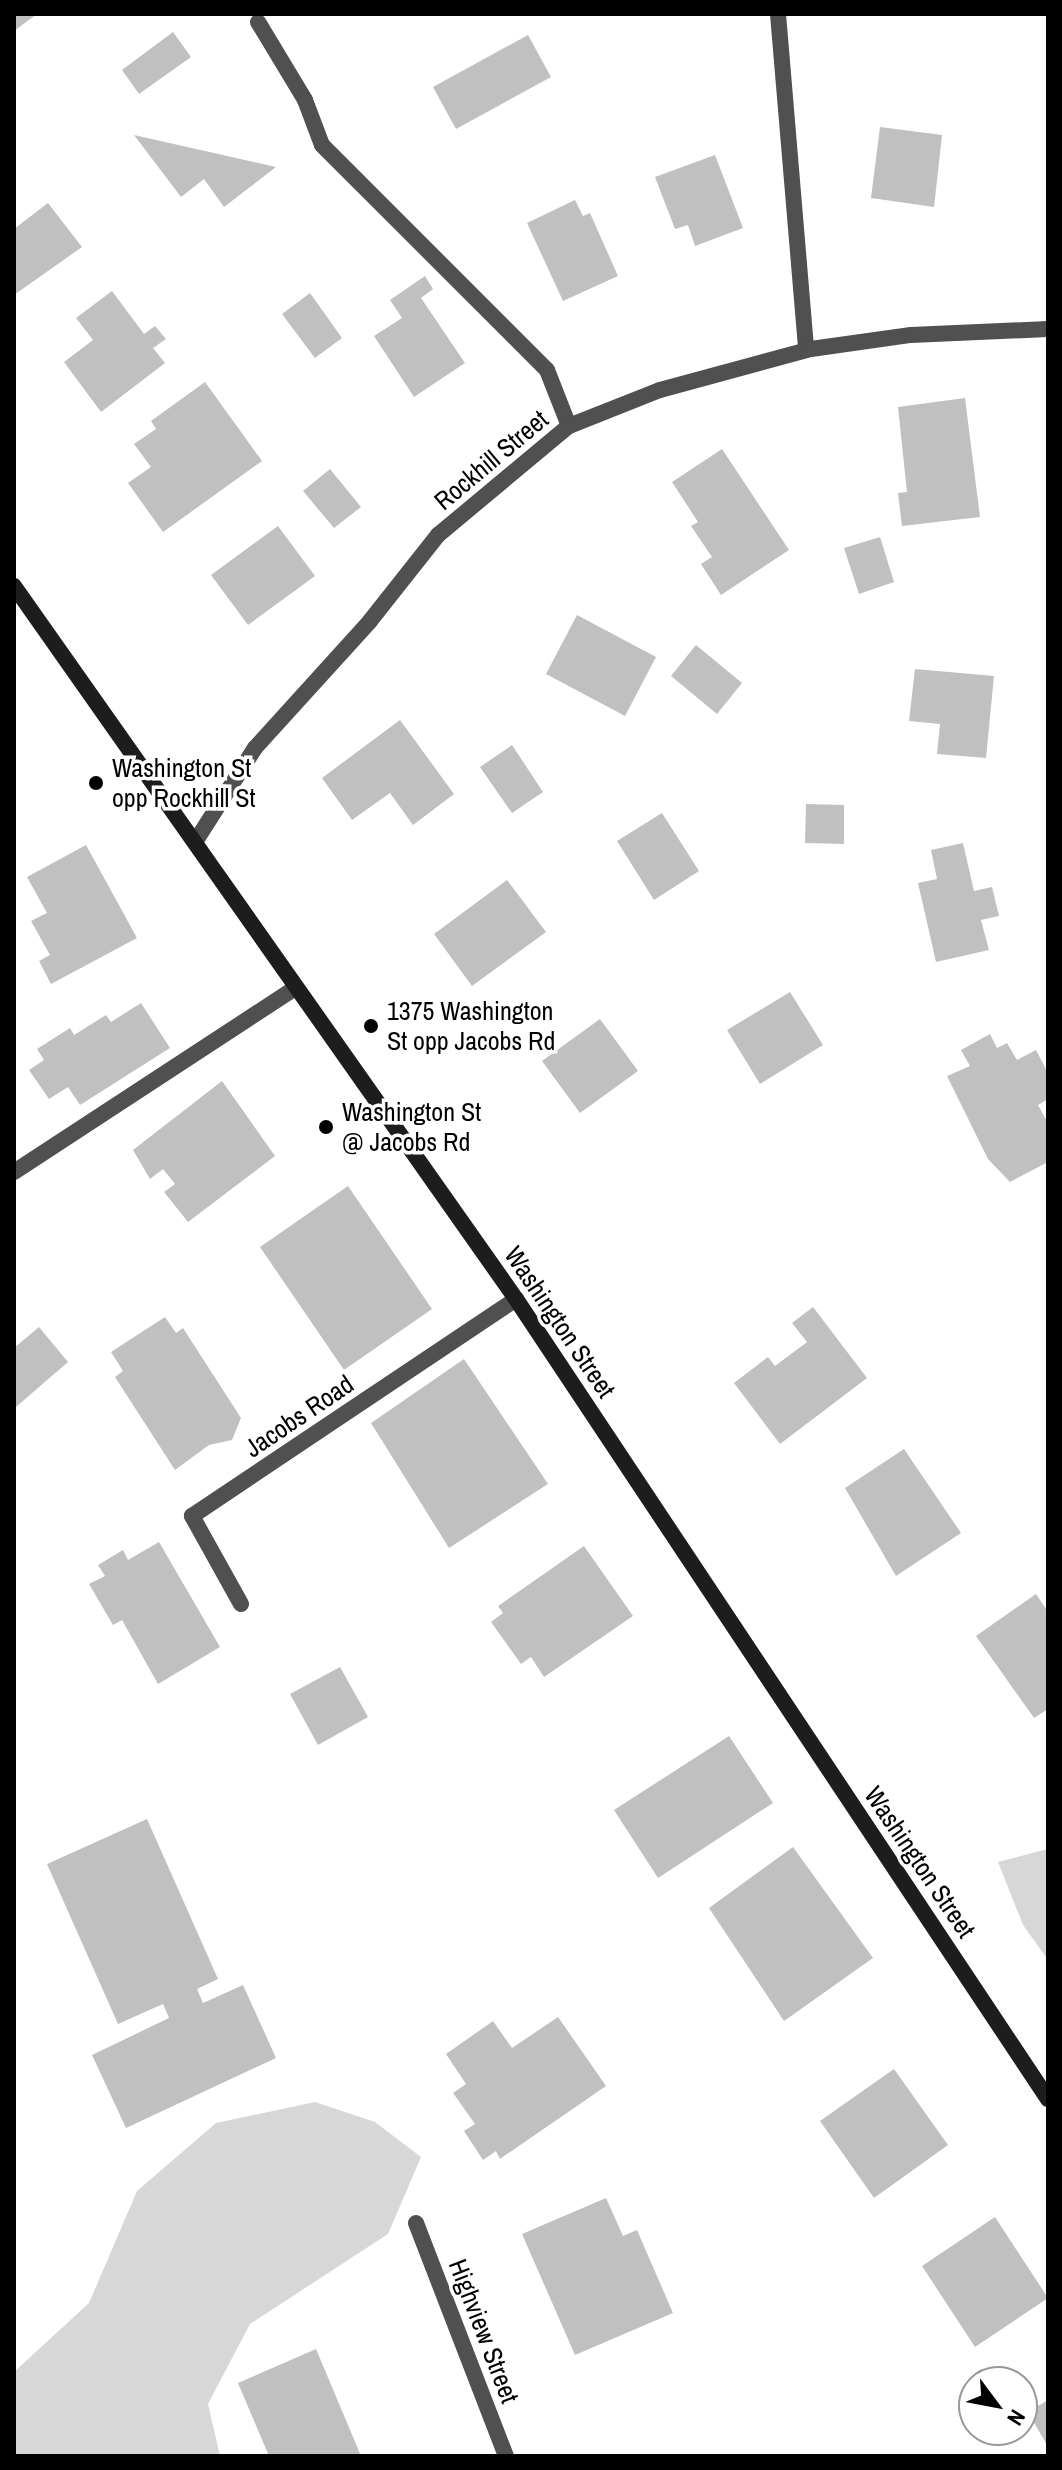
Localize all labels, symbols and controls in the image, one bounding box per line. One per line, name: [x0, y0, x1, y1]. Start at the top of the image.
street label: Rockhill Street: [428, 403, 554, 517]
place label: Washington St opp Rockhill St: [112, 752, 255, 814]
marker: Washington St opp Rockhill St: [87, 774, 105, 792]
place label: 1375 Washington St opp Jacobs Rd: [387, 995, 555, 1056]
marker: 1375 Washington St opp Jacobs Rd: [362, 1017, 380, 1035]
place label: Washington St @ Jacobs Rd: [342, 1096, 481, 1158]
marker: Washington St @ Jacobs Rd: [317, 1118, 335, 1136]
street label: Washington Street: [498, 1240, 622, 1404]
street label: Jacobs Road: [239, 1368, 359, 1464]
street label: Washington Street: [858, 1780, 982, 1944]
street label: Highview Street: [442, 2255, 526, 2407]
north arrow: [958, 2366, 1038, 2446]
text: N: [1000, 2404, 1033, 2431]

